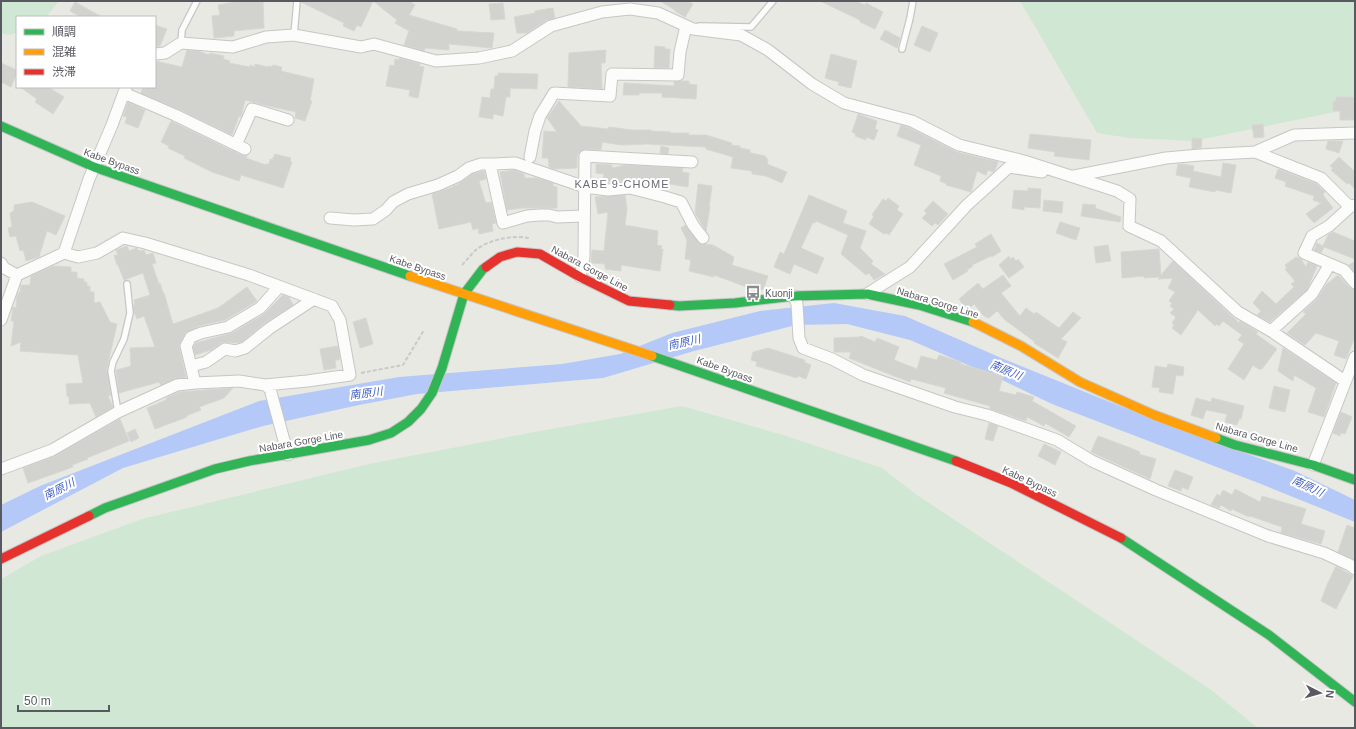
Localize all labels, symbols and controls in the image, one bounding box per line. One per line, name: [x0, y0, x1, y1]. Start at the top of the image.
legend: [16, 16, 156, 88]
text: 順調: [52, 25, 76, 39]
text: 混雑: [52, 45, 76, 59]
text: 渋滞: [52, 65, 76, 79]
street label: Kabe Bypass: [82, 146, 141, 177]
district label: KABE 9-CHOME: [574, 178, 670, 190]
street label: Nabara Gorge Line: [550, 244, 630, 293]
street label: Kabe Bypass: [388, 253, 447, 282]
bus stop icon: Kuonji: [744, 284, 762, 302]
street label: Nabara Gorge Line: [896, 285, 981, 320]
place label: Kuonji: [765, 288, 793, 299]
water label: 南原川: [667, 332, 702, 352]
street label: Kabe Bypass: [695, 354, 754, 385]
water label: 南原川: [988, 358, 1024, 382]
water label: 南原川: [349, 385, 384, 401]
street label: Nabara Gorge Line: [1214, 420, 1300, 455]
street label: Nabara Gorge Line: [258, 429, 344, 454]
street label: Kabe Bypass: [1001, 464, 1059, 499]
water label: 南原川: [1291, 474, 1326, 499]
water label: 南原川: [42, 476, 77, 502]
north arrow: [1300, 673, 1340, 713]
scale bar: [18, 687, 109, 713]
text: N: [1324, 689, 1336, 699]
text: 50 m: [24, 694, 51, 708]

